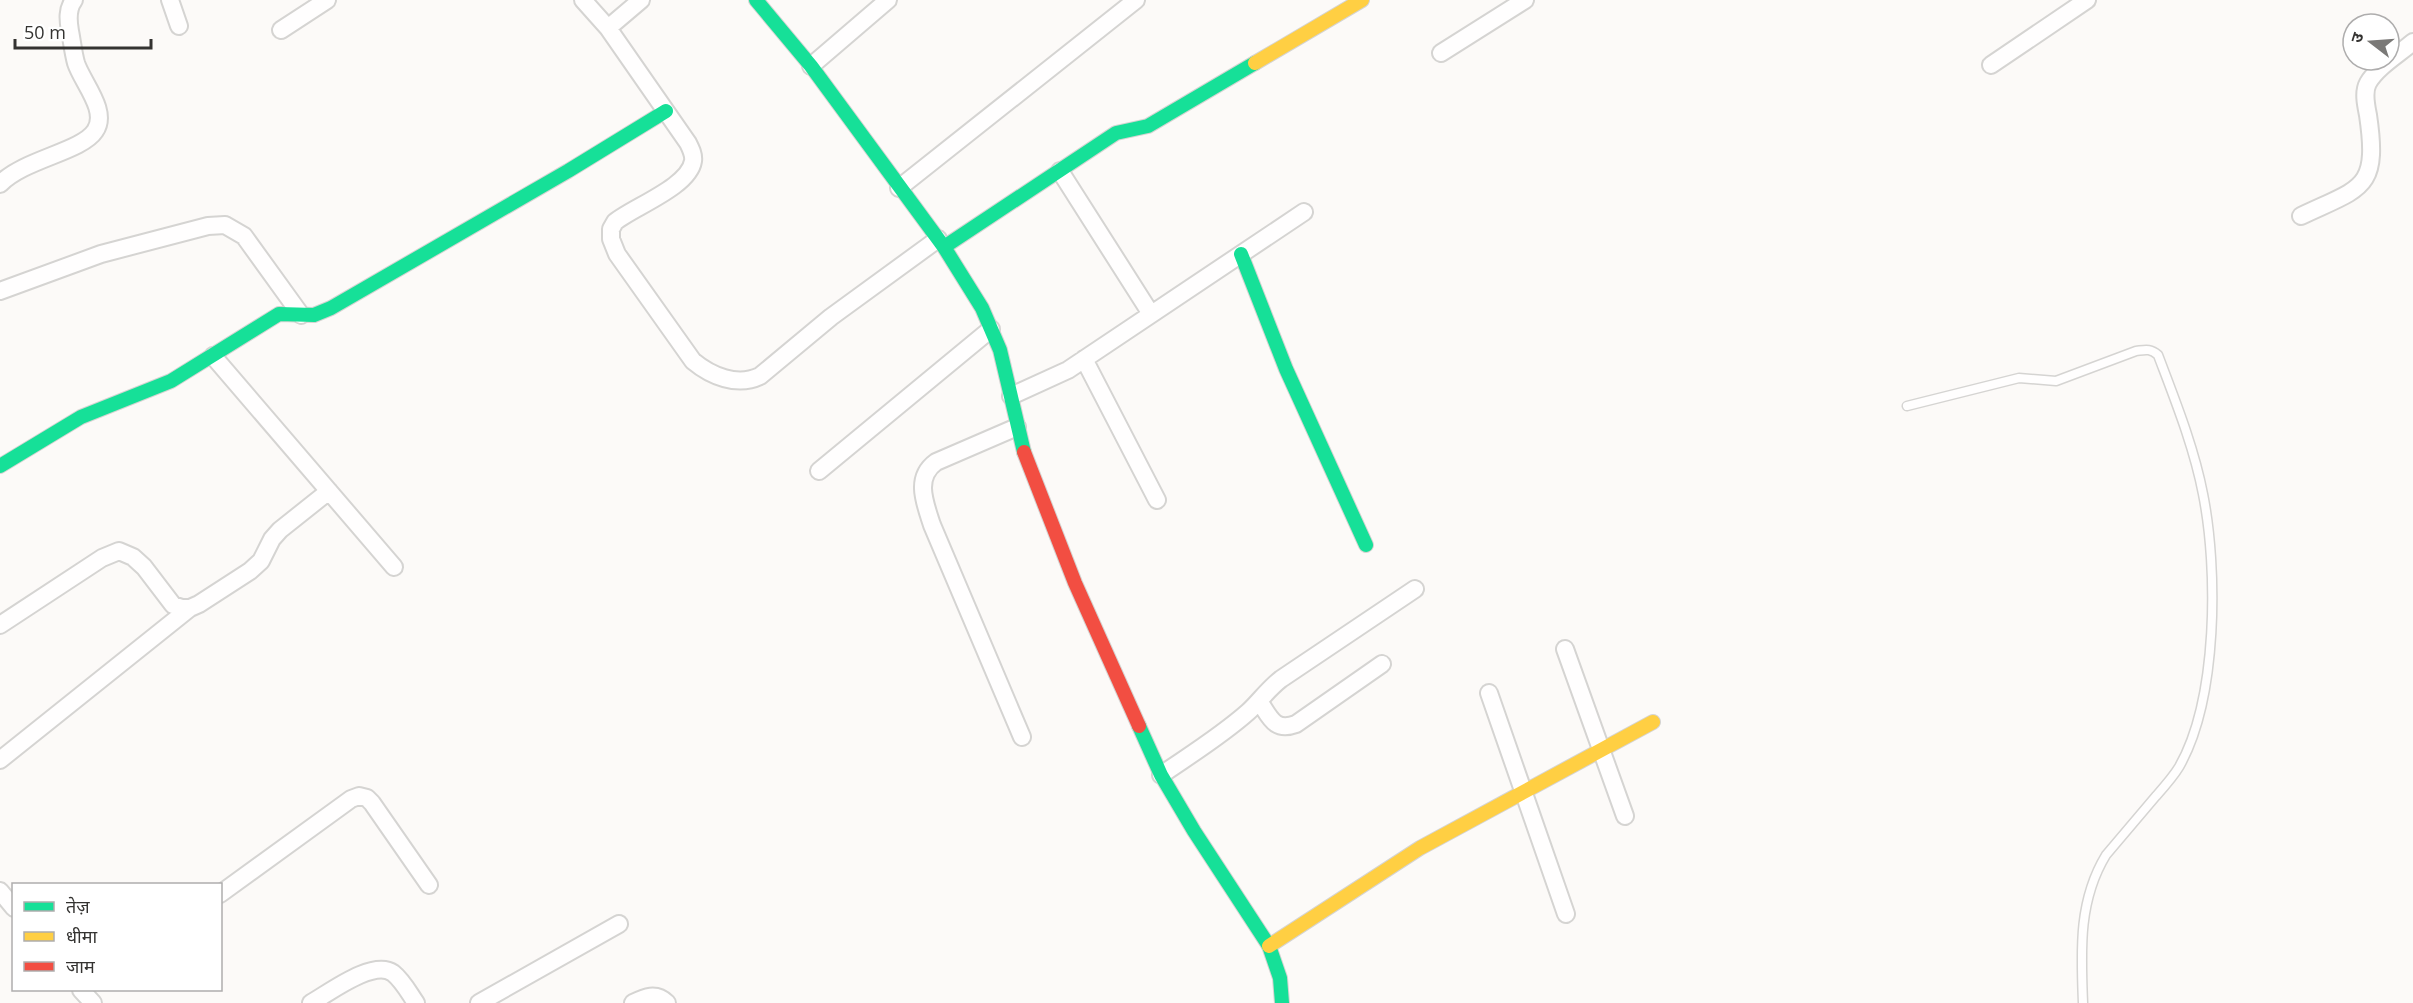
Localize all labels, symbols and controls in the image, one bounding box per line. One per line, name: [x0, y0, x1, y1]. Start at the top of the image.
scale bar: [15, 12, 152, 50]
north arrow: [2341, 12, 2401, 72]
text: 50 m: [24, 20, 66, 44]
text: उ: [2345, 29, 2369, 45]
legend: [12, 883, 222, 991]
text: तेज़: [66, 894, 90, 918]
text: धीमा: [66, 924, 97, 948]
text: जाम: [66, 954, 96, 978]

